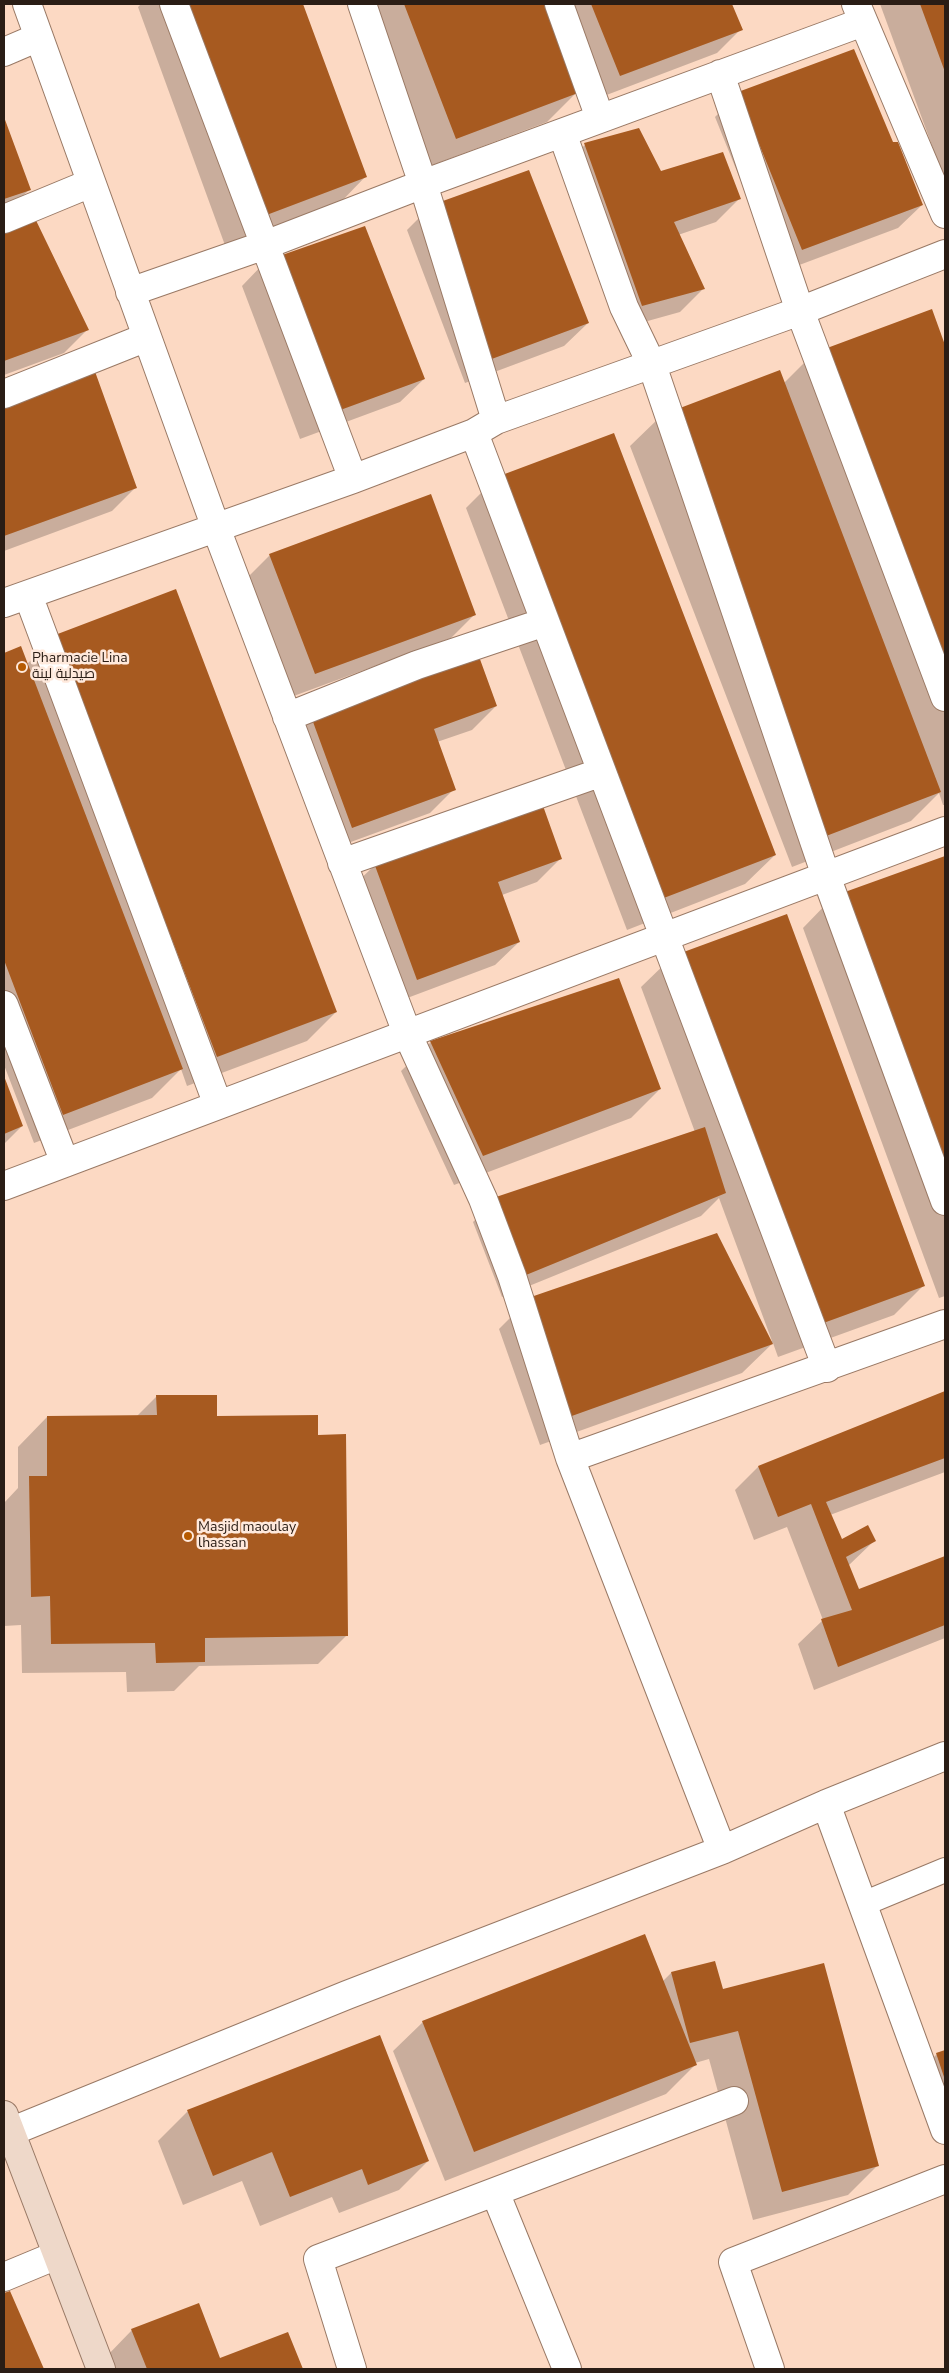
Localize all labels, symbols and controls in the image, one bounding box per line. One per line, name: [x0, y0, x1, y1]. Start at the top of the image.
place label: Pharmacie Lina صيدلية لينة: [32, 651, 128, 684]
marker: Pharmacie Lina صيدلية لينة: [16, 661, 28, 673]
place label: Masjid maoulay lhassan: [198, 1520, 296, 1552]
marker: Masjid maoulay lhassan: [182, 1530, 194, 1542]

